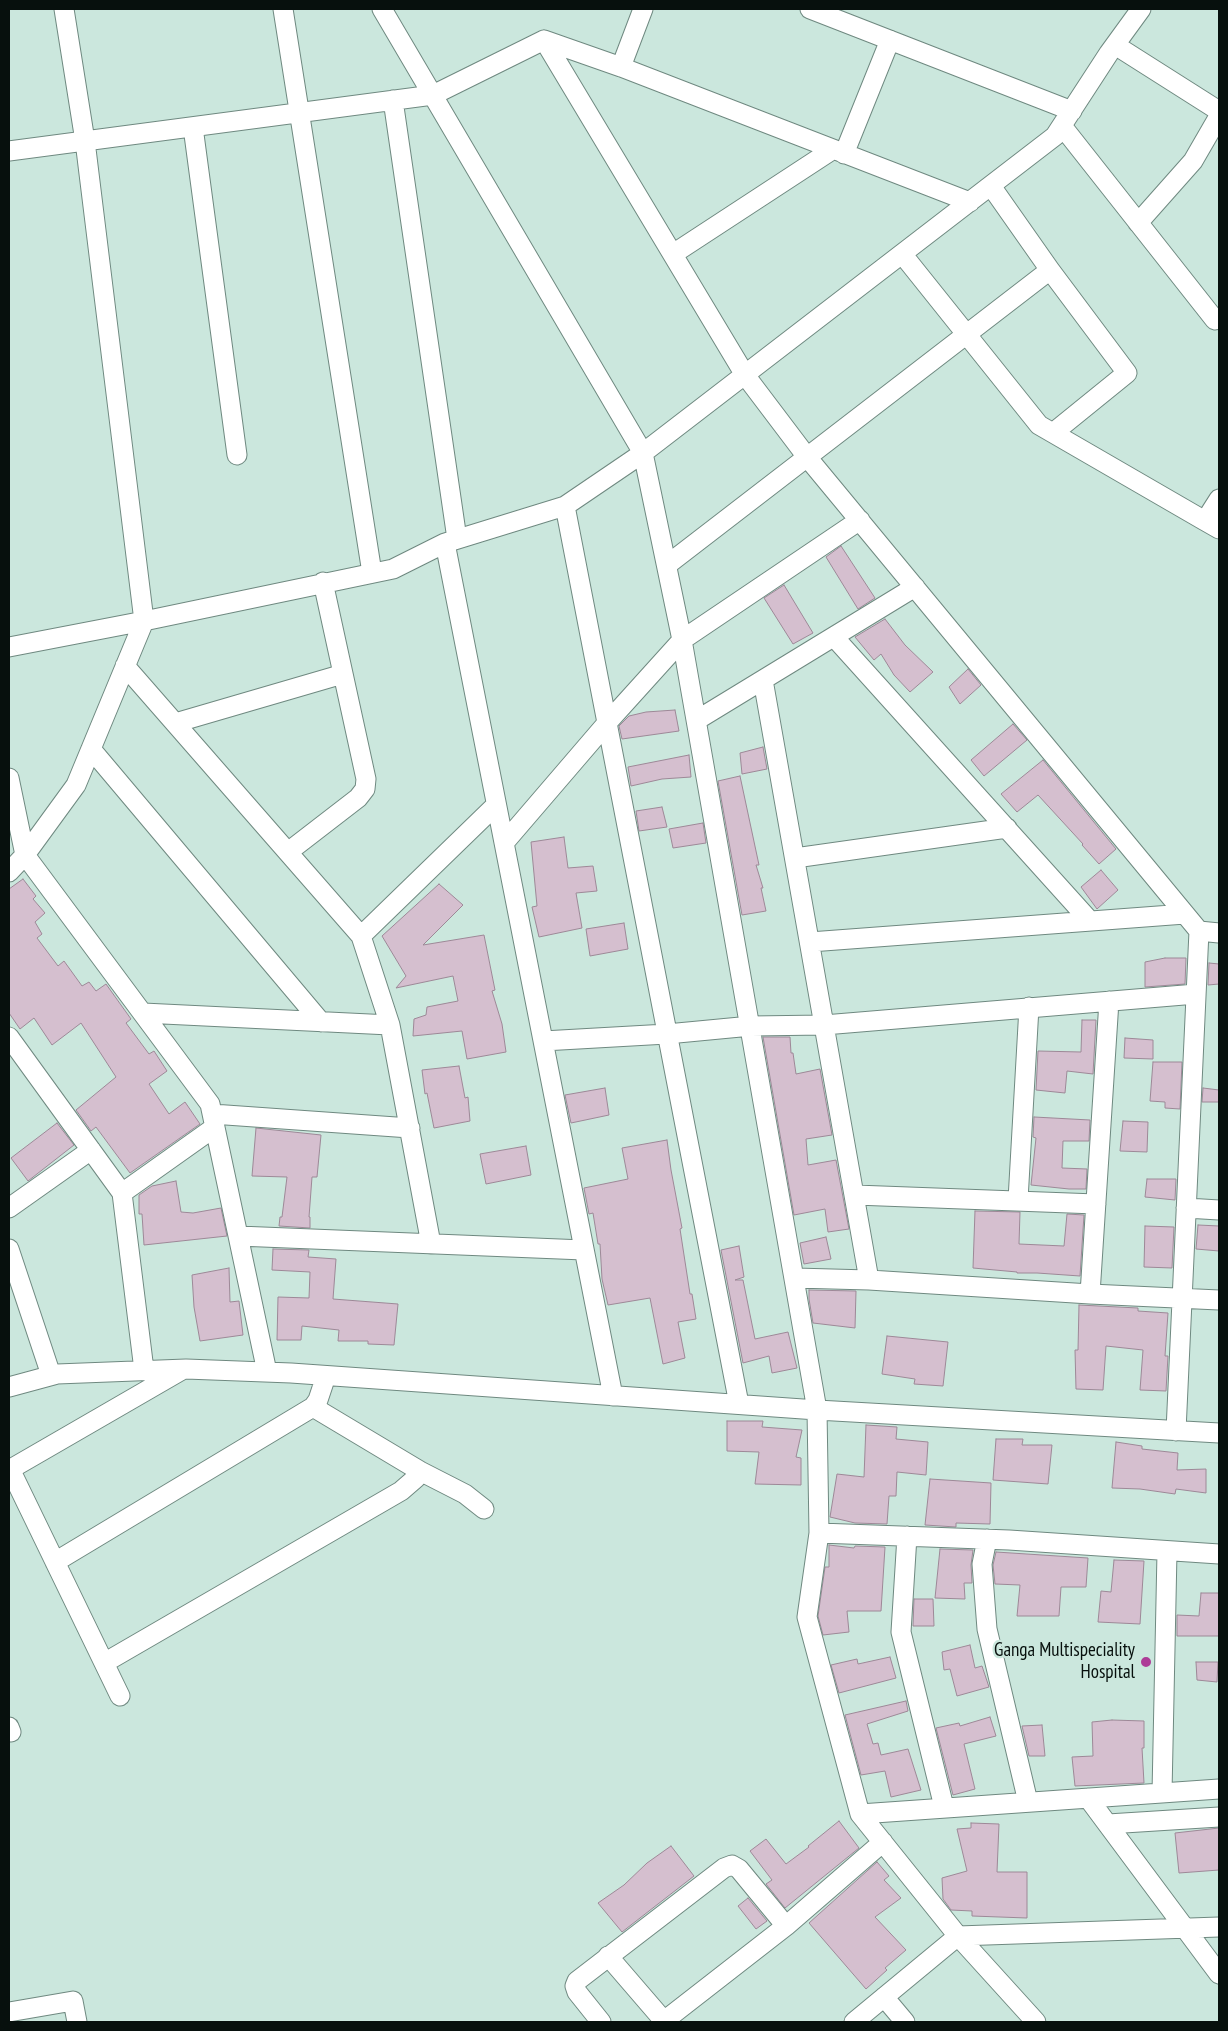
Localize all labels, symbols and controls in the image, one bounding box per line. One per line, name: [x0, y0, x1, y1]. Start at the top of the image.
place label: Ganga Multispeciality Hospital: [994, 1640, 1135, 1684]
marker: Ganga Multispeciality Hospital: [1139, 1655, 1153, 1669]

